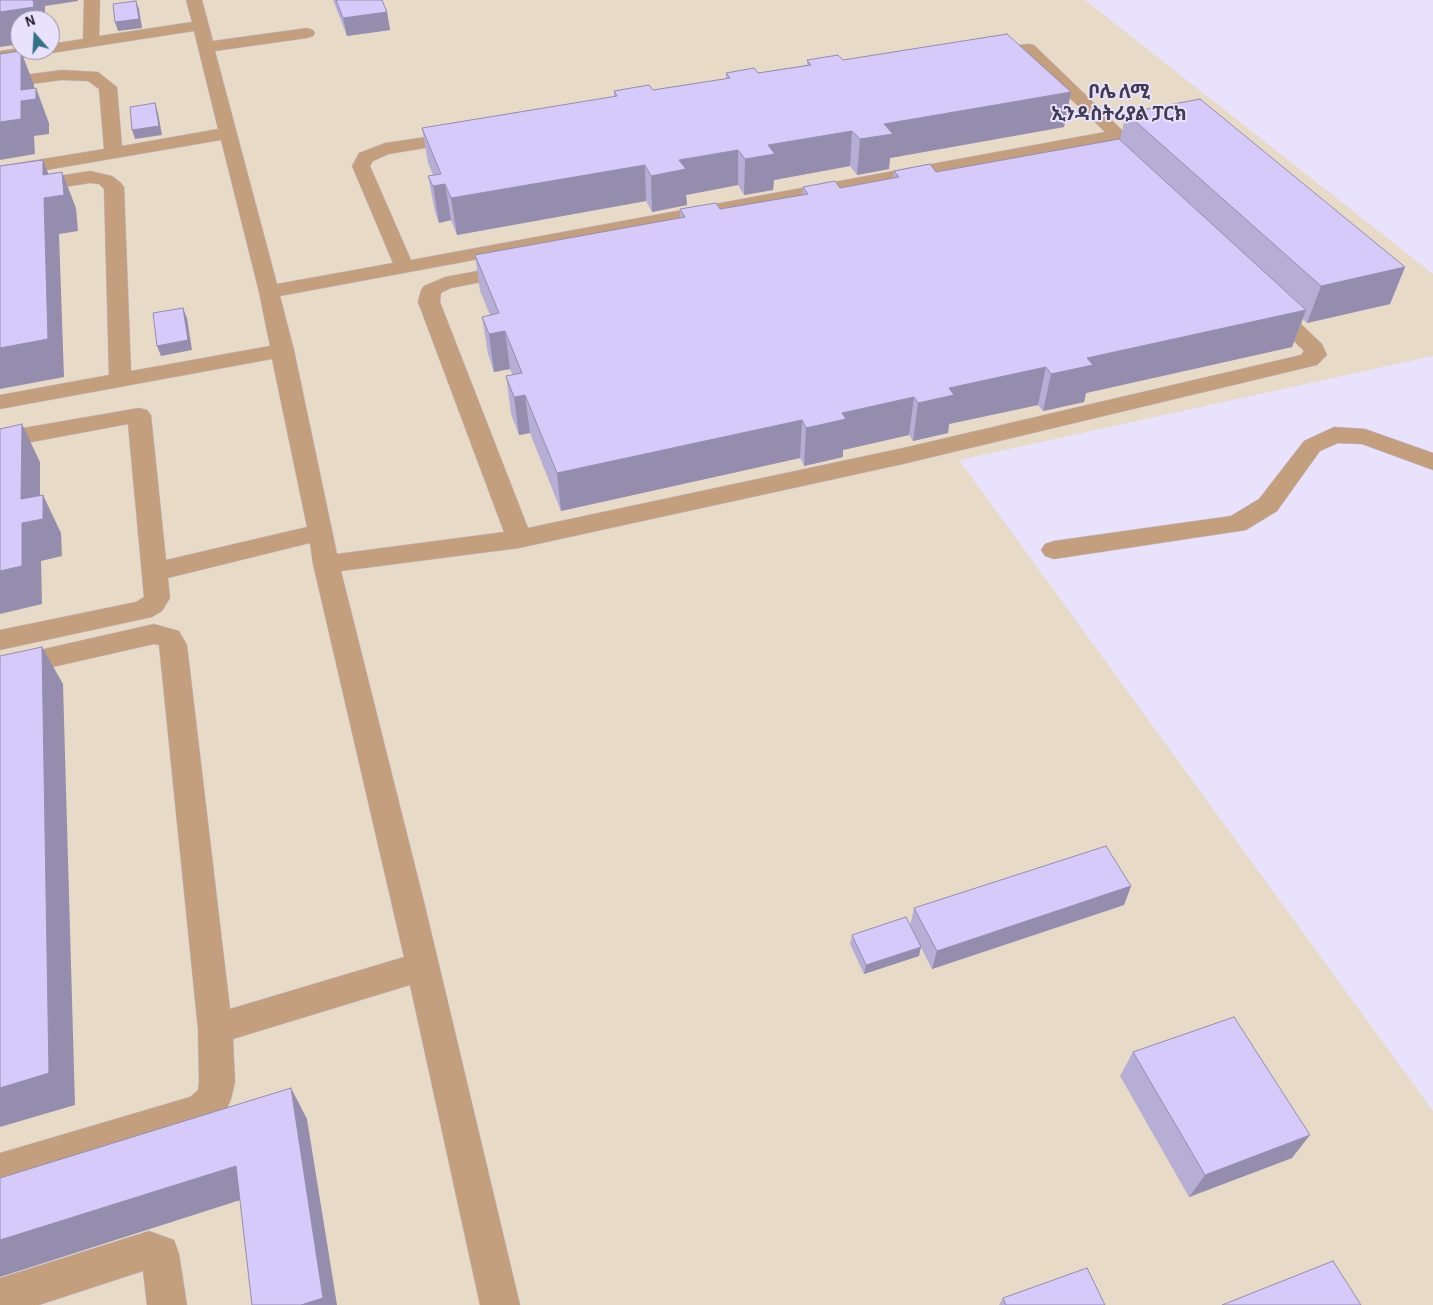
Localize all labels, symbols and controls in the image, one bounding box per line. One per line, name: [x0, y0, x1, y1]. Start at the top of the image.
north arrow: [10, 10, 60, 60]
text: N: [24, 14, 37, 30]
district label: ቦሌ ለሚ ኢንዳስትሪያል ፓርክ: [1051, 81, 1187, 125]

